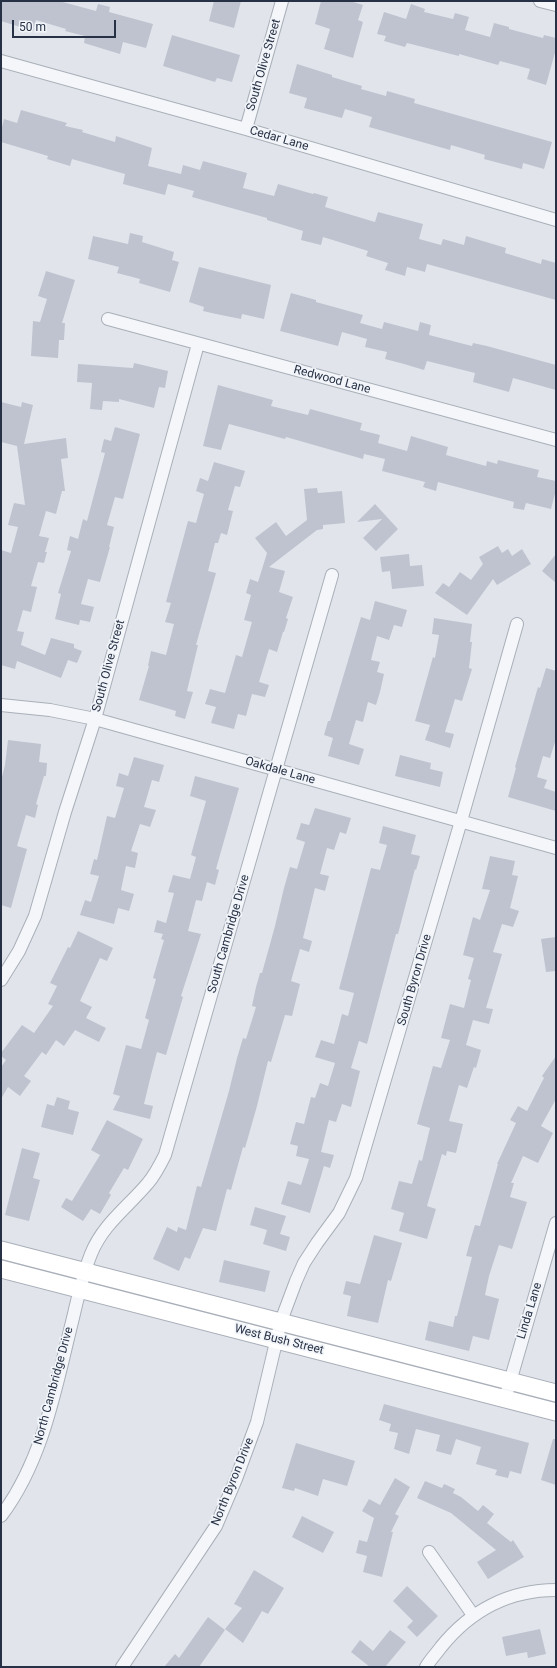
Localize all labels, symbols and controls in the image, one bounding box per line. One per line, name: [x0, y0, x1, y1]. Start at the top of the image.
scale bar: [14, 12, 118, 38]
street label: South Olive Street: [244, 17, 284, 113]
text: 50 m: [19, 20, 46, 34]
street label: Cedar Lane: [248, 124, 310, 154]
street label: Redwood Lane: [292, 363, 372, 397]
street label: South Olive Street: [90, 618, 128, 714]
street label: Oakdale Lane: [243, 754, 317, 788]
street label: South Cambridge Drive: [205, 873, 253, 995]
street label: South Byron Drive: [395, 933, 435, 1027]
street label: Linda Lane: [515, 1281, 545, 1341]
street label: West Bush Street: [233, 1322, 325, 1358]
street label: North Cambridge Drive: [31, 1325, 77, 1447]
street label: North Byron Drive: [209, 1436, 257, 1528]

